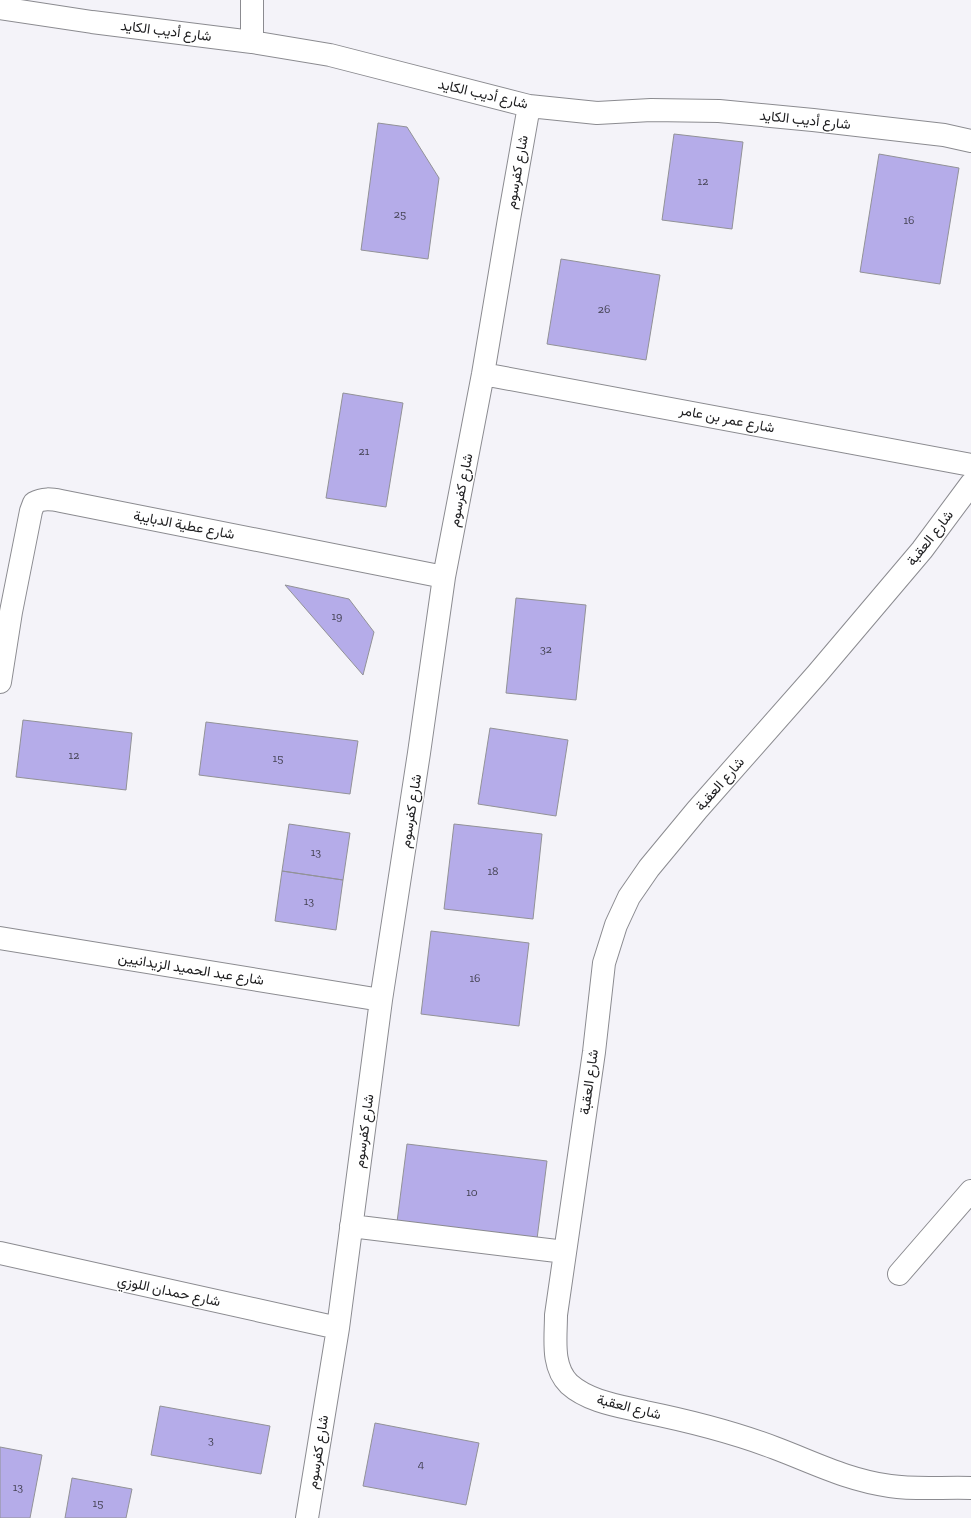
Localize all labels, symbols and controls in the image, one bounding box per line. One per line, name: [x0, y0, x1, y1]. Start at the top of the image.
street label: شارع أديب الكايد: [119, 17, 213, 47]
street label: شارع أديب الكايد: [436, 75, 530, 115]
street label: شارع أديب الكايد: [758, 107, 852, 135]
street label: شارع كفرسوم: [502, 134, 534, 210]
house number: 12: [698, 174, 708, 188]
house number: 25: [394, 207, 406, 221]
house number: 16: [904, 213, 915, 227]
house number: 26: [598, 302, 610, 316]
street label: شارع عمر بن عامر: [677, 401, 776, 439]
house number: 21: [359, 444, 370, 458]
street label: شارع كفرسوم: [446, 452, 478, 529]
street label: شارع عطية الدبايبة: [132, 507, 236, 545]
street label: شارع العقبة: [903, 507, 959, 570]
house number: 19: [332, 609, 343, 623]
house number: 32: [540, 642, 552, 656]
house number: 12: [69, 748, 79, 762]
house number: 15: [273, 751, 283, 765]
street label: شارع العقبة: [692, 754, 749, 816]
street label: شارع كفرسوم: [397, 773, 427, 849]
house number: 13: [311, 845, 321, 859]
house number: 18: [487, 864, 499, 878]
house number: 13: [304, 894, 314, 908]
street label: شارع عبد الحميد الزيدانيين: [116, 949, 265, 991]
house number: 16: [470, 971, 481, 985]
street label: شارع العقبة: [576, 1048, 604, 1116]
street label: شارع كفرسوم: [350, 1093, 380, 1169]
house number: 10: [466, 1185, 478, 1199]
street label: شارع حمدان اللوزي: [115, 1272, 222, 1313]
street label: شارع العقبة: [595, 1391, 663, 1425]
street label: شارع كفرسوم: [304, 1414, 334, 1490]
house number: 3: [208, 1433, 214, 1447]
house number: 4: [418, 1457, 425, 1471]
house number: 13: [13, 1480, 23, 1494]
house number: 15: [93, 1496, 103, 1510]

